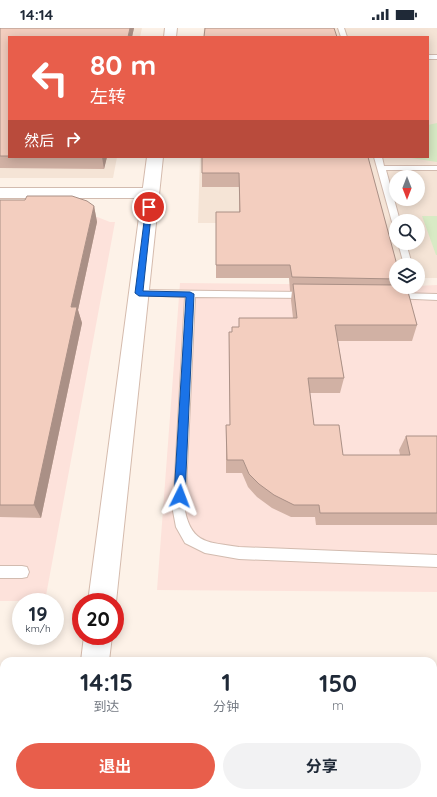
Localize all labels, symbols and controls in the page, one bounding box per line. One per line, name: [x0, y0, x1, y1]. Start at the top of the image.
text: 14:14: [20, 5, 53, 24]
text: 80 m: [90, 47, 156, 82]
icon: left: [24, 52, 76, 104]
text: 左转: [90, 85, 126, 108]
icon: right: [62, 128, 84, 150]
text: 然后: [24, 131, 54, 150]
north arrow: [389, 170, 425, 206]
map controls: [389, 170, 425, 294]
pin: [132, 190, 166, 224]
icon: arrive: [138, 196, 160, 218]
button: search: [389, 214, 425, 250]
button: layers: [389, 258, 425, 294]
position arrow: [159, 475, 201, 517]
speed limit sign: 20: [72, 593, 124, 645]
text: 19: [28, 601, 48, 626]
text: km/h: [25, 622, 51, 635]
text: 14:15: [80, 667, 133, 697]
text: 1: [221, 667, 231, 697]
text: 150: [319, 668, 357, 698]
text: m: [332, 697, 344, 713]
text: 到达: [94, 698, 120, 714]
text: 分钟: [213, 698, 239, 714]
button: 退出: [16, 743, 215, 789]
button: 分享: [223, 743, 421, 789]

